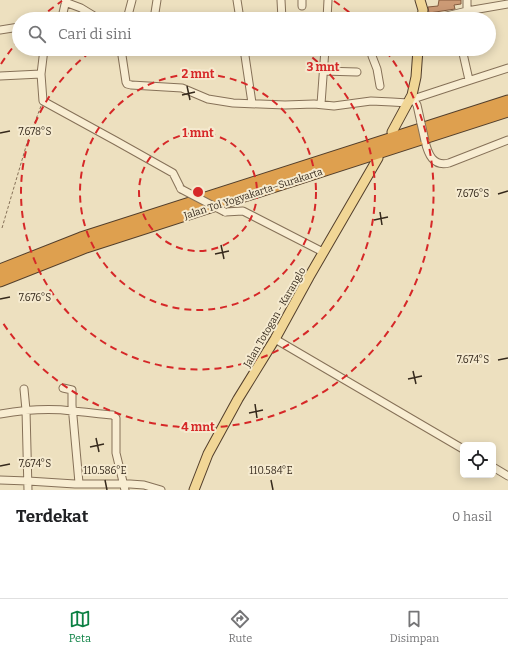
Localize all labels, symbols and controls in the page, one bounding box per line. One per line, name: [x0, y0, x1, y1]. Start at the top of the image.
search box: [12, 12, 496, 56]
icon: search: [26, 23, 48, 45]
text: Cari di sini: [58, 25, 131, 43]
text: 3 mnt: [307, 60, 340, 74]
text: 2 mnt: [182, 67, 215, 81]
text: 7.678°S: [18, 126, 52, 138]
text: 1 mnt: [182, 126, 214, 140]
street label: Jalan Tol Yogyakarta–Surakarta: [182, 166, 325, 222]
centre of rings: [191, 185, 205, 199]
text: 7.676°S: [457, 188, 489, 200]
street label: Jalan Totogan - Karanglo: [241, 265, 309, 370]
text: 7.676°S: [19, 292, 51, 304]
text: 7.674°S: [457, 354, 489, 366]
text: 4 mnt: [181, 420, 215, 434]
map controls: [460, 442, 496, 478]
button: locate: [460, 442, 496, 478]
text: 7.674°S: [19, 458, 51, 470]
text: 110.586°E: [83, 465, 127, 477]
text: 110.584°E: [249, 465, 293, 477]
text: Terdekat: [16, 506, 88, 527]
text: 0 hasil: [452, 509, 492, 524]
tab: Peta: [69, 608, 91, 645]
tab: Rute: [228, 608, 252, 645]
tab: Disimpan: [390, 608, 439, 645]

